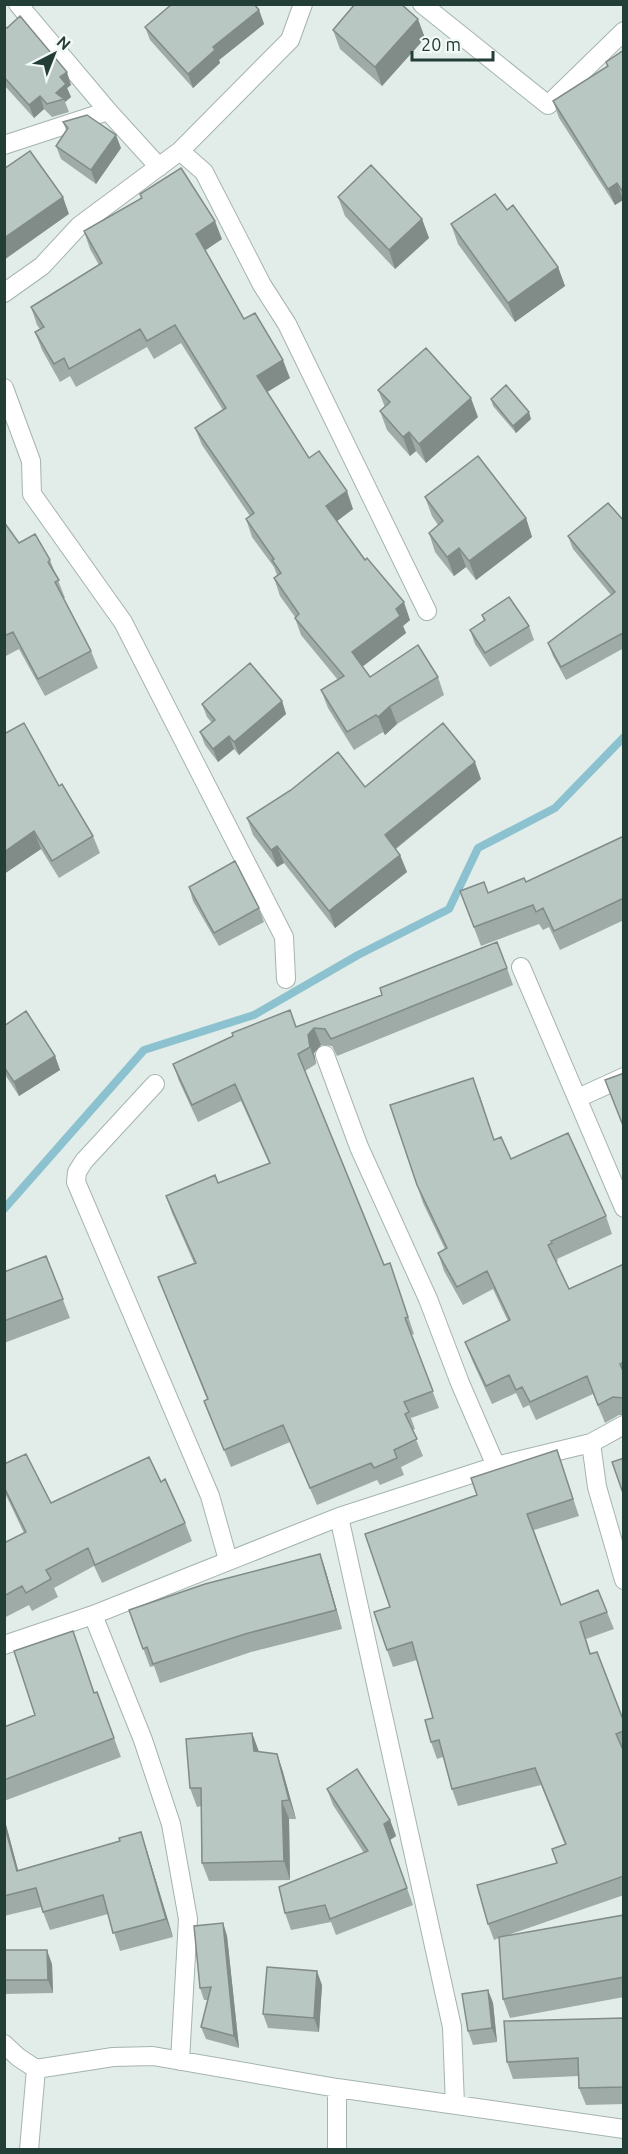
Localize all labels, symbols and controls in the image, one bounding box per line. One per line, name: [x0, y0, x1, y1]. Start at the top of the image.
north arrow: [24, 24, 84, 84]
scale bar: [412, 24, 493, 62]
text: N: [54, 32, 74, 54]
text: 20 m: [421, 34, 461, 54]

